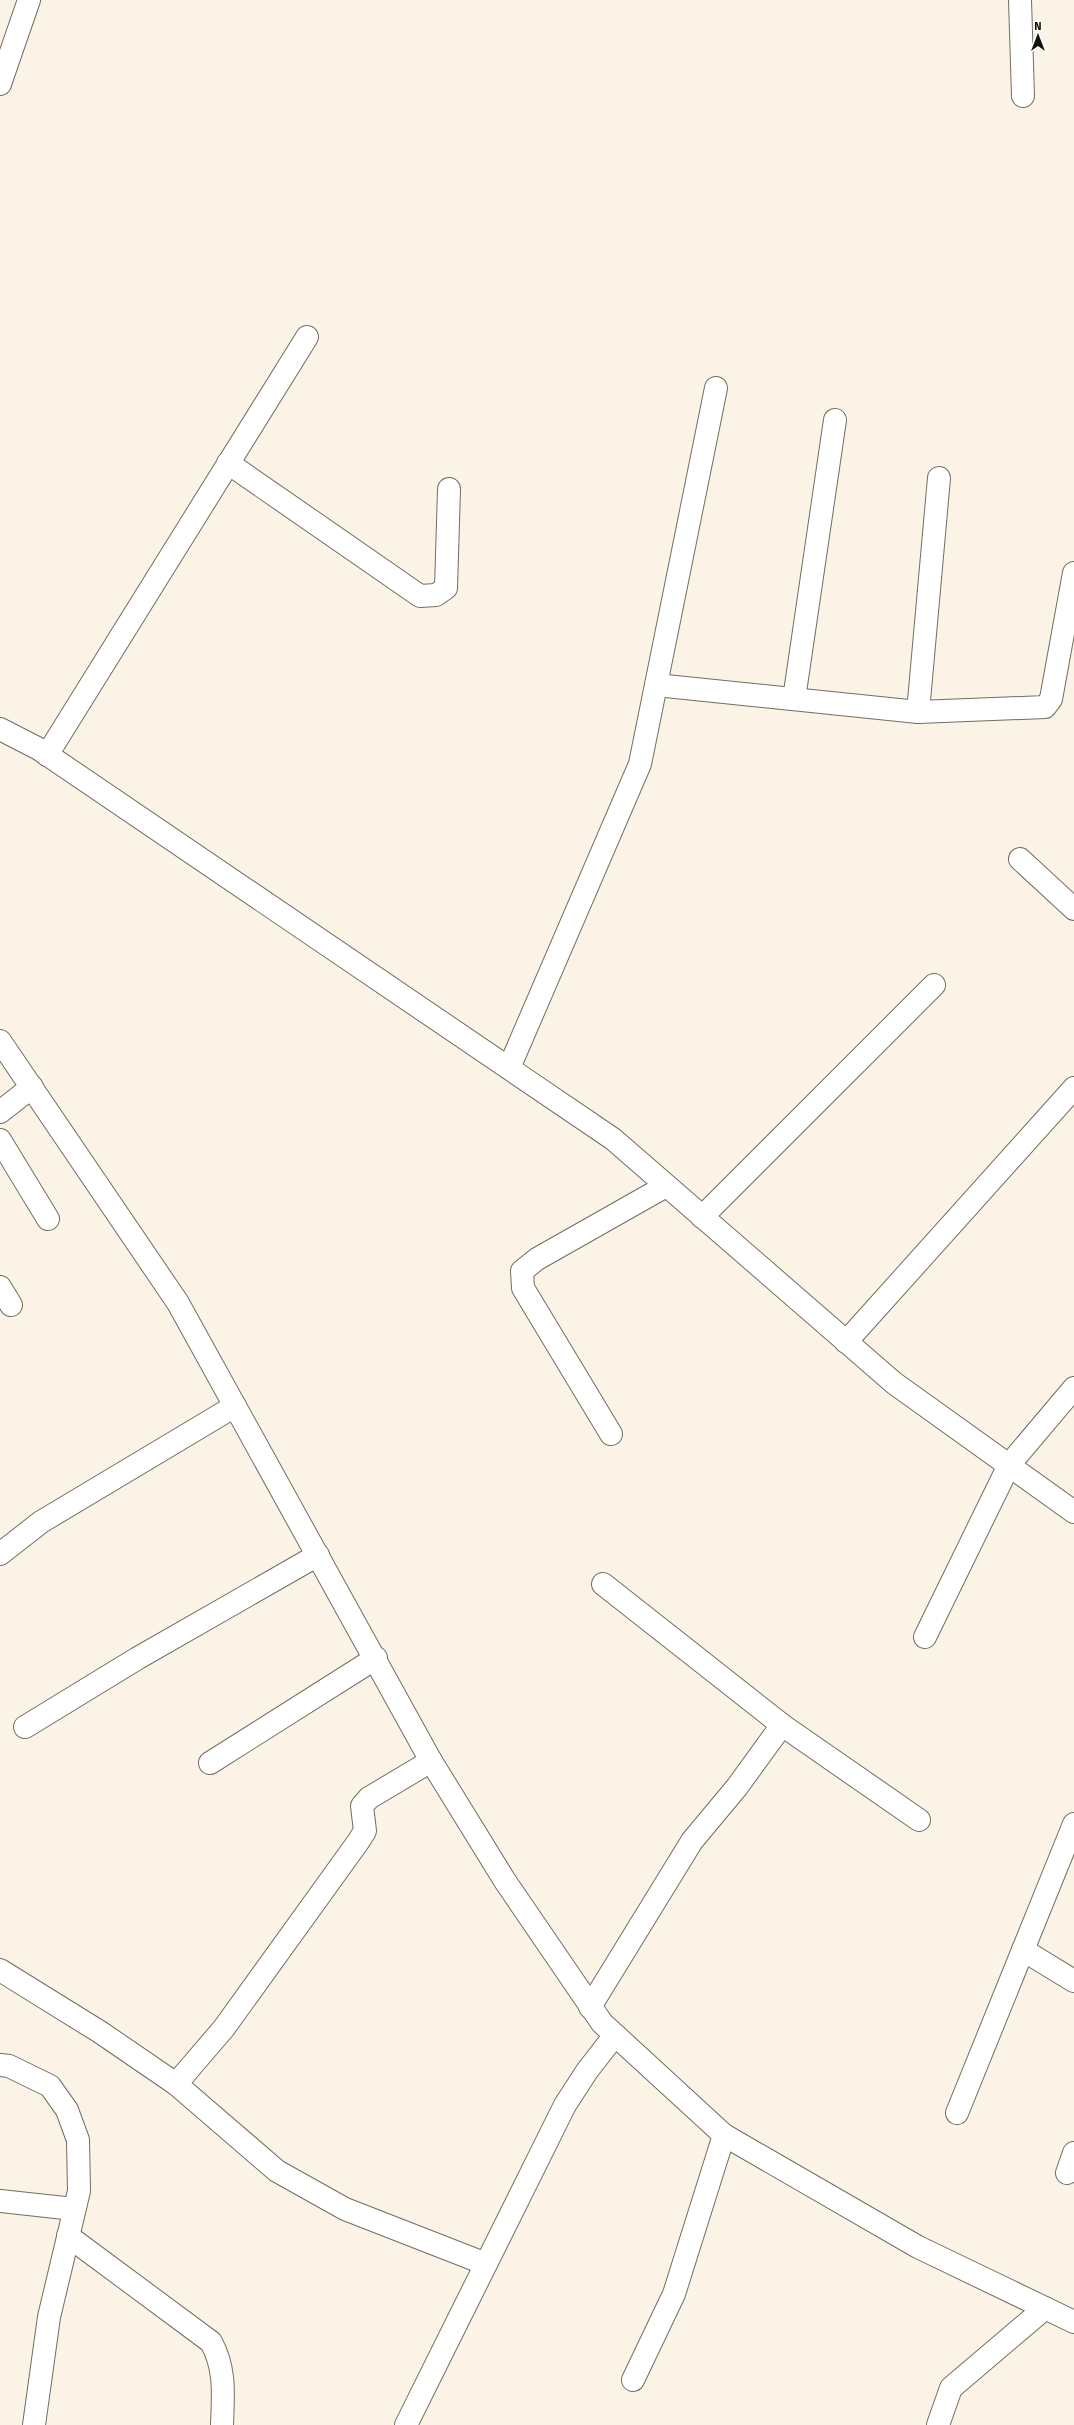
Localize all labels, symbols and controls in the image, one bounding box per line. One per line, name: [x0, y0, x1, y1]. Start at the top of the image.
north arrow: [1018, 16, 1058, 56]
text: N: [1034, 20, 1042, 33]

